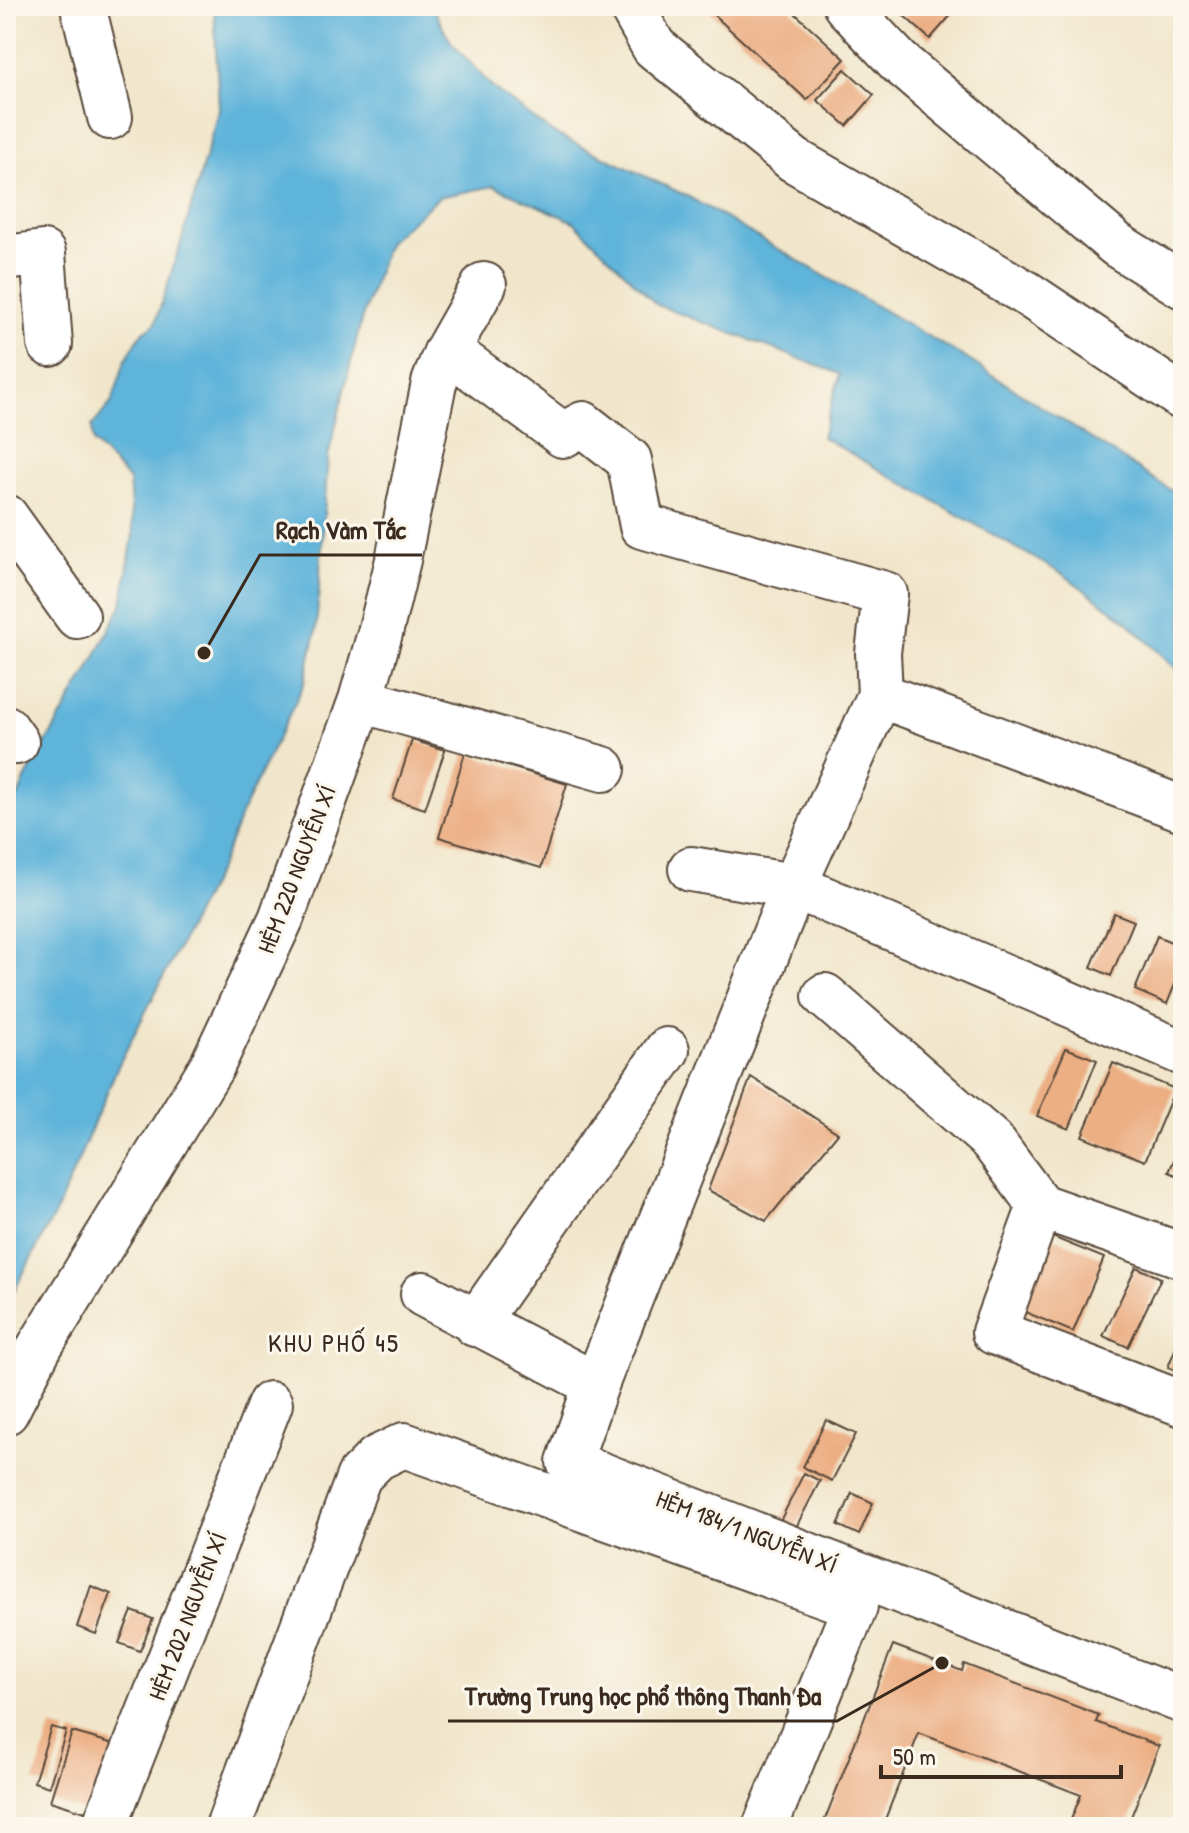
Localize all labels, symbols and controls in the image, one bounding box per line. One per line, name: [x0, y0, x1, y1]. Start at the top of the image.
callout: Rạch Vàm Tắc: [260, 505, 422, 555]
text: Rạch Vàm Tắc: [276, 512, 407, 547]
street label: HẺM 220 NGUYỄN XÍ: [249, 780, 343, 958]
district label: KHU PHỐ 45: [268, 1325, 400, 1360]
street label: HẺM 184/1 NGUYỄN XÍ: [652, 1482, 842, 1580]
street label: HẺM 202 NGUYỄN XÍ: [140, 1527, 234, 1705]
callout: Trường Trung học phổ thông Thanh Đa: [448, 1671, 837, 1721]
text: Trường Trung học phổ thông Thanh Đa: [464, 1678, 822, 1714]
scale bar: [881, 1729, 1121, 1779]
text: 50 m: [893, 1740, 936, 1772]

